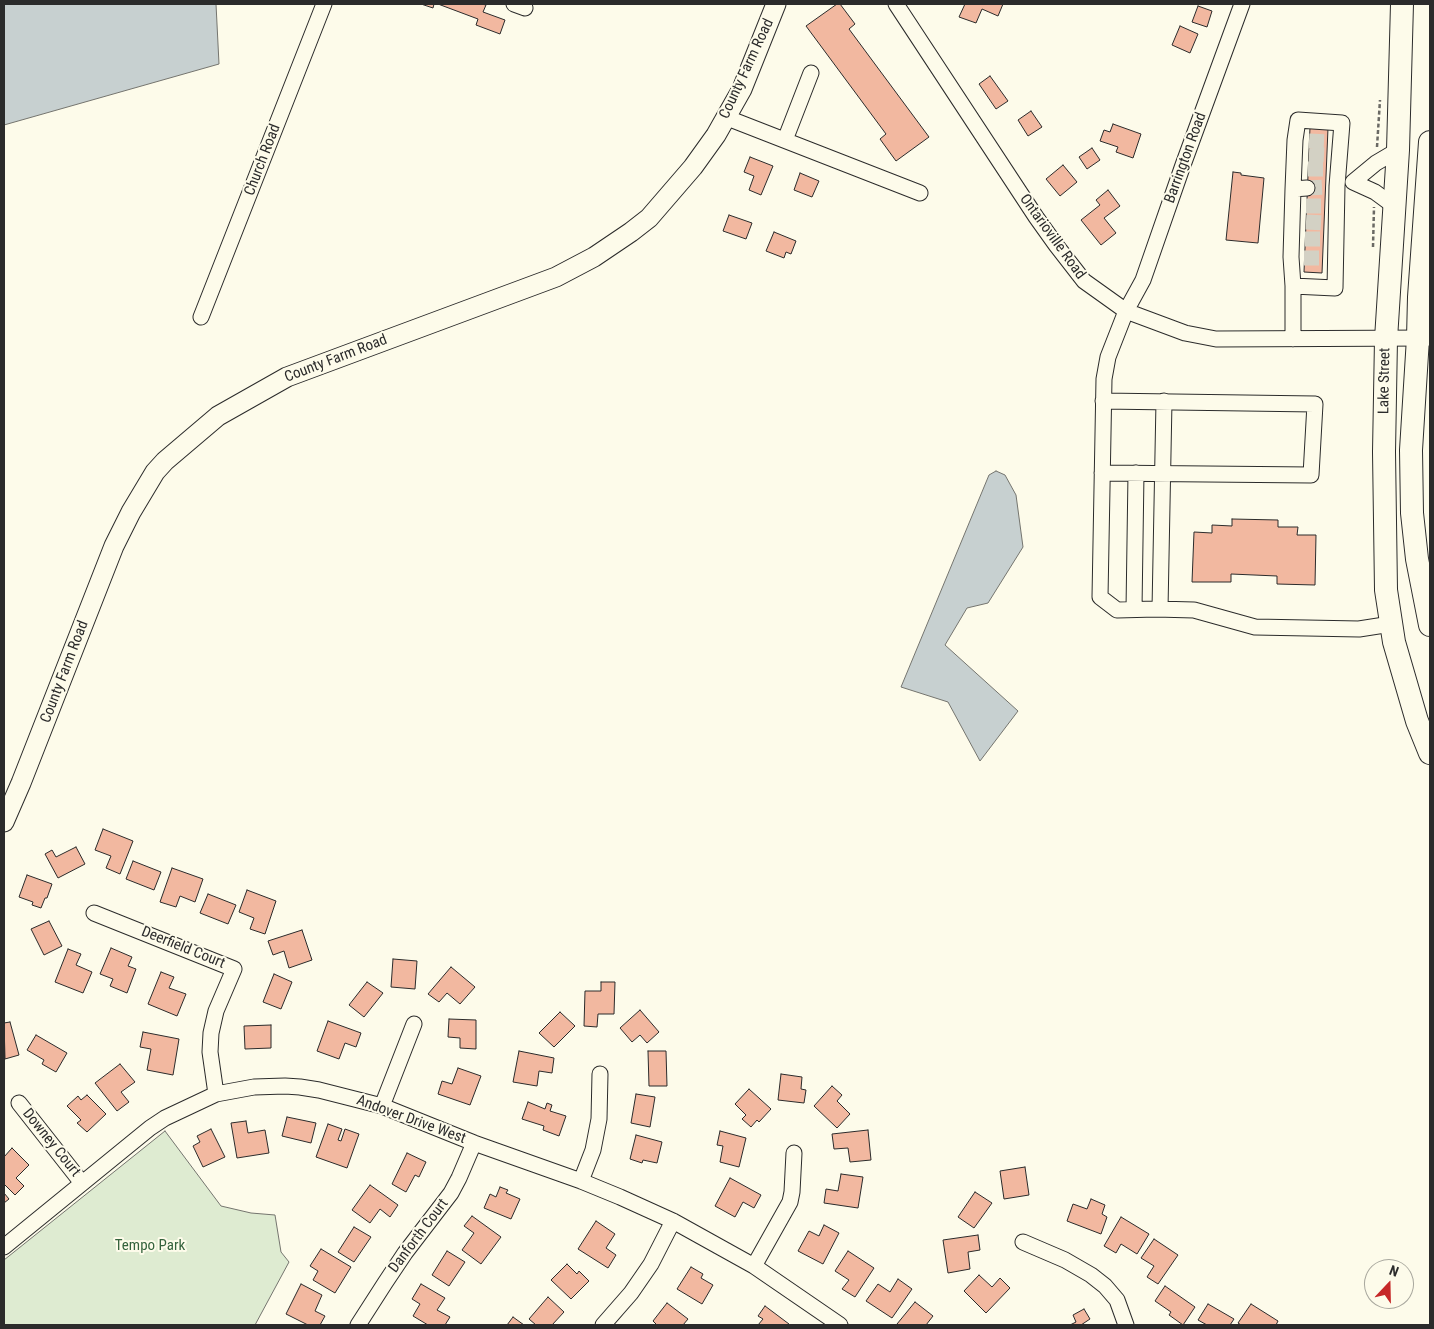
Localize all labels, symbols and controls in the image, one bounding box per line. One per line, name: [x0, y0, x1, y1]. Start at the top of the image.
street label: County Farm Road: [716, 16, 778, 122]
street label: Barrington Road: [1161, 110, 1211, 206]
street label: Church Road: [241, 122, 285, 198]
street label: Ontarioville Road: [1015, 191, 1089, 283]
street label: County Farm Road: [282, 331, 390, 387]
street label: Lake Street: [1375, 348, 1395, 414]
street label: County Farm Road: [37, 618, 93, 726]
street label: Deerfield Court: [139, 923, 227, 973]
street label: Andover Drive West: [354, 1092, 468, 1148]
street label: Downey Court: [18, 1105, 84, 1181]
street label: Danforth Court: [385, 1195, 453, 1277]
park label: Tempo Park: [115, 1237, 185, 1255]
north arrow: [1364, 1259, 1414, 1309]
text: N: [1387, 1262, 1401, 1280]

